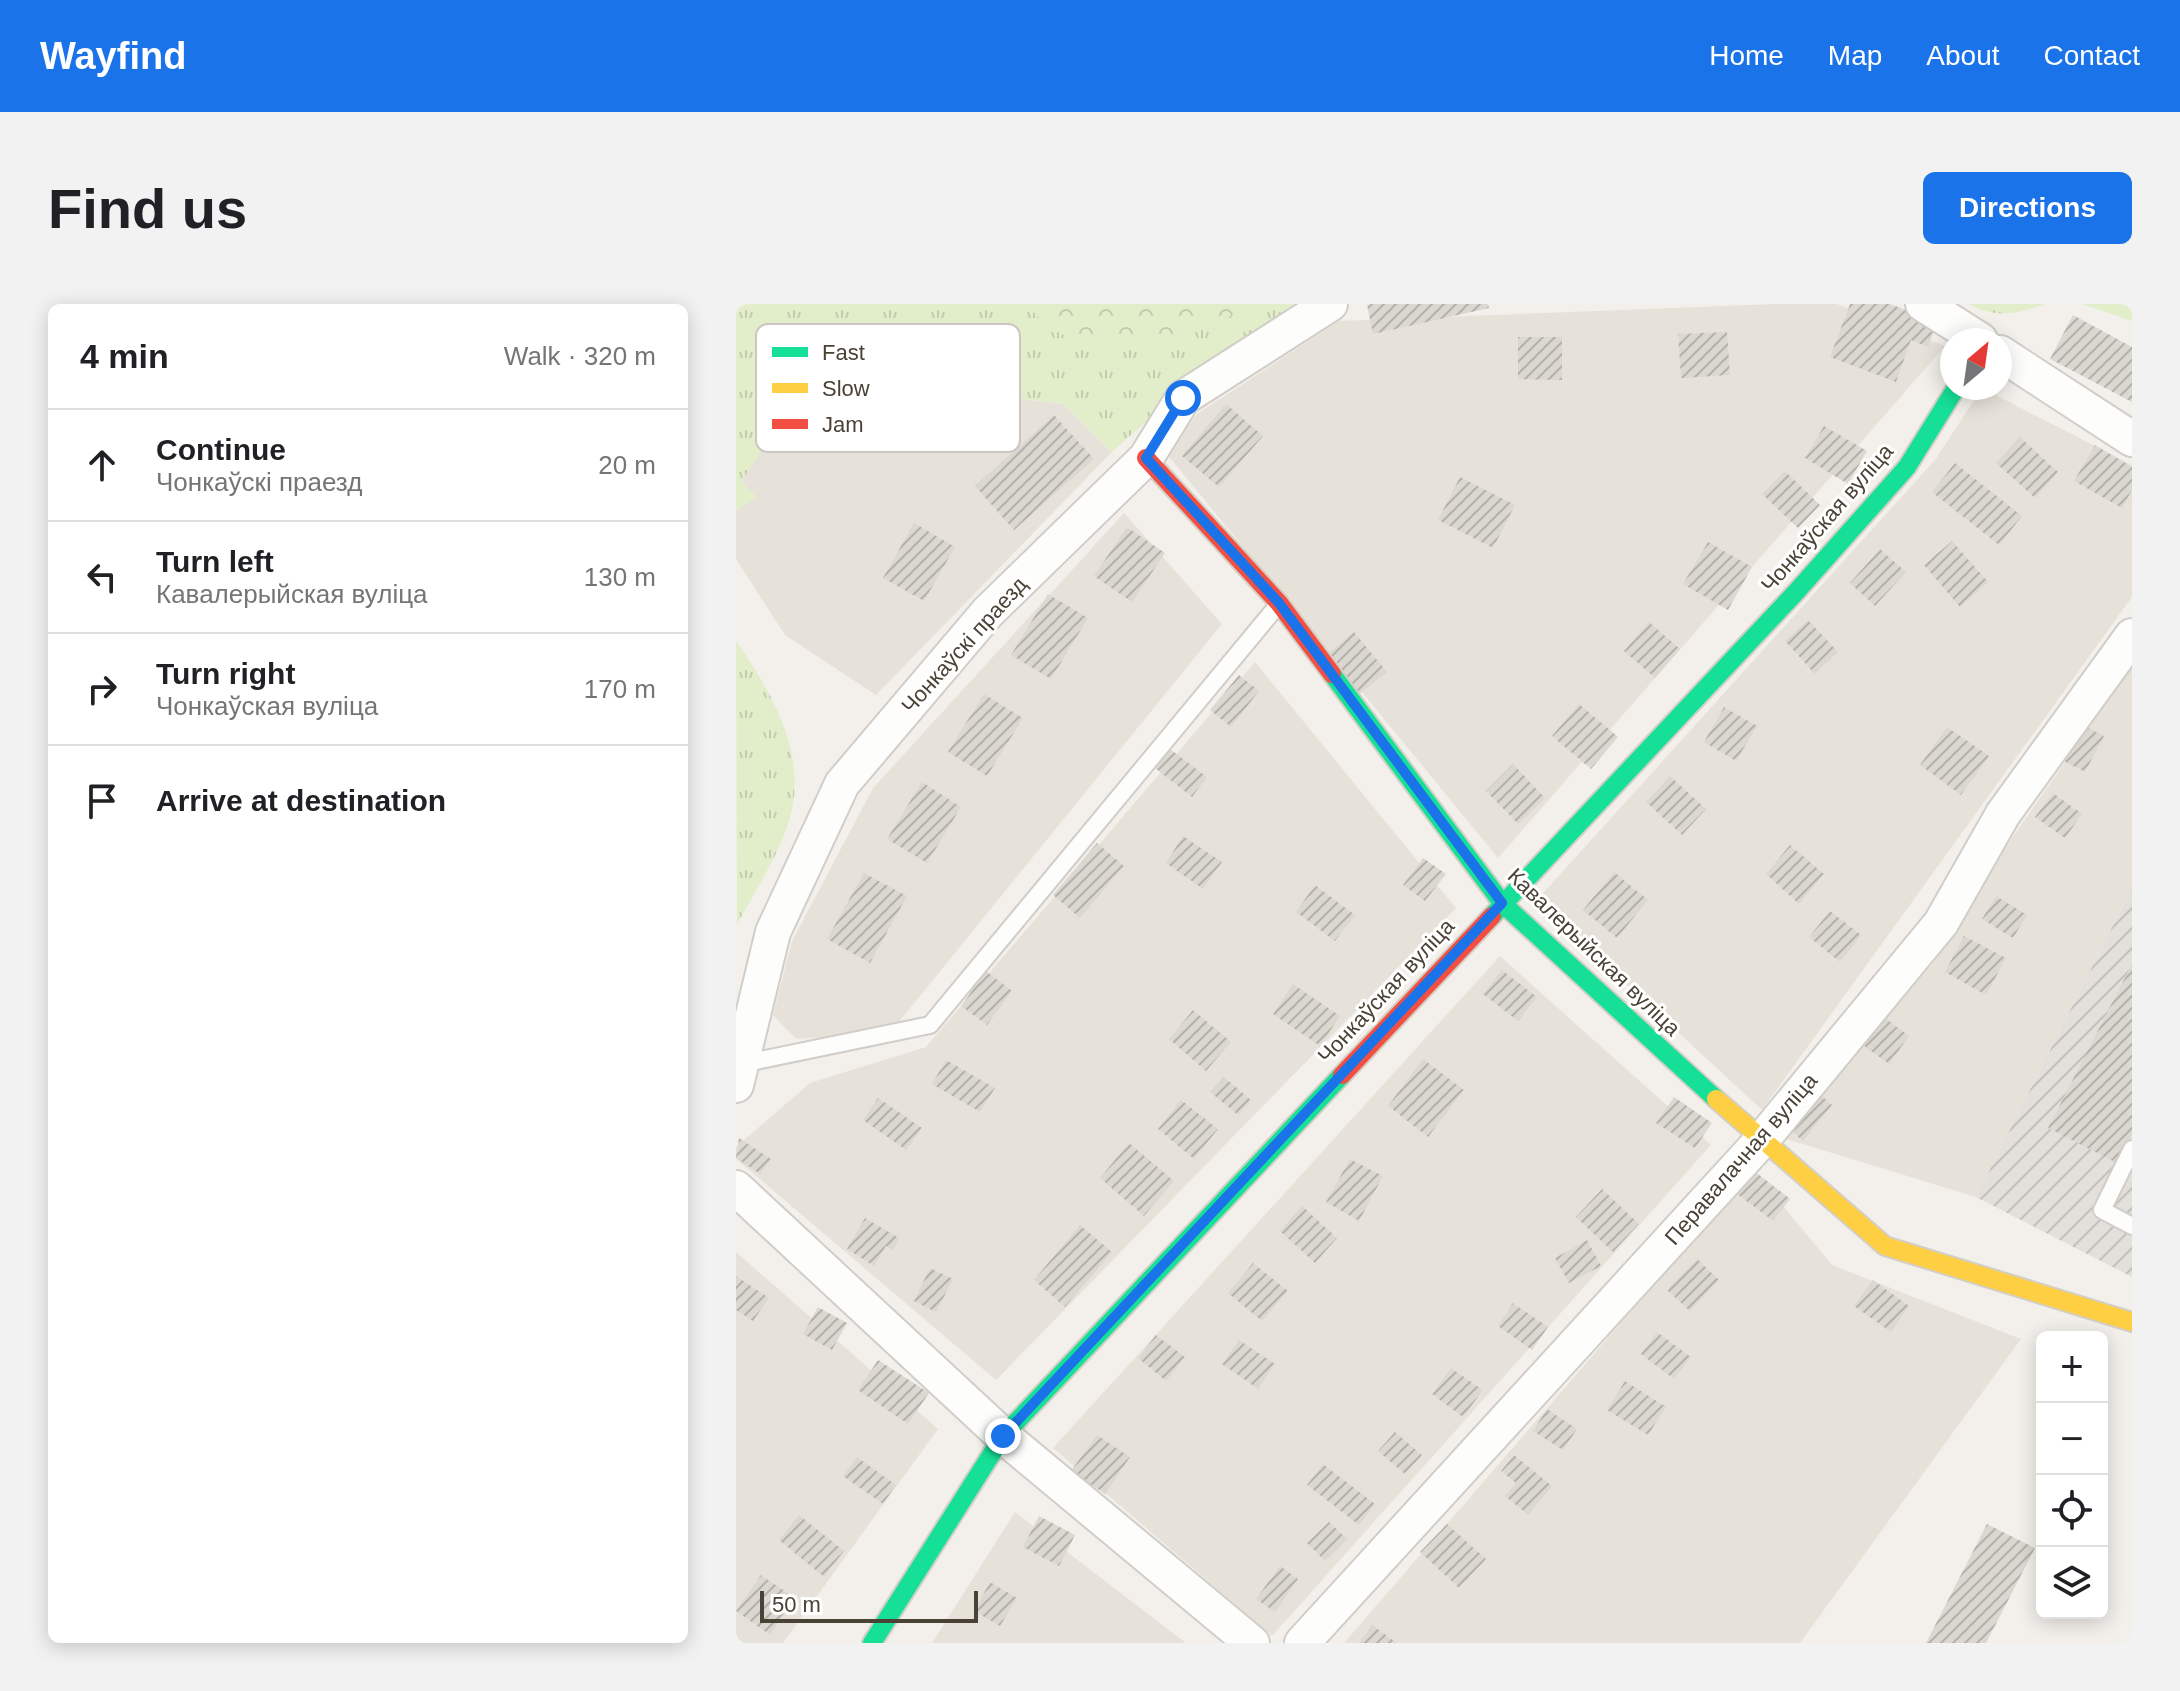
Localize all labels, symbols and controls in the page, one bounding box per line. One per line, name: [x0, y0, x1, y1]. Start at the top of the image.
text: Wayfind: [40, 35, 186, 77]
text: Home: [1709, 40, 1784, 71]
text: Map: [1828, 40, 1882, 71]
text: About: [1926, 40, 2000, 71]
text: Contact: [2044, 40, 2140, 71]
button: Directions: [1923, 172, 2132, 244]
text: Find us: [48, 177, 247, 240]
legend: [756, 324, 1020, 452]
north arrow: [1940, 328, 2012, 400]
text: 4 min: [80, 337, 169, 375]
text: Fast: [822, 340, 865, 365]
text: Walk · 320 m: [504, 341, 656, 371]
text: Slow: [822, 376, 870, 401]
route start: [1165, 380, 1201, 416]
text: Jam: [822, 412, 864, 437]
text: Continue: [156, 433, 286, 466]
street label: Чонкаўская вуліца: [1756, 438, 1899, 597]
icon: ahead: [80, 443, 124, 487]
text: 20 m: [598, 450, 656, 480]
text: Чонкаўскі праезд: [156, 467, 362, 497]
text: Turn left: [156, 545, 274, 578]
icon: left: [80, 555, 124, 599]
text: 130 m: [584, 562, 656, 592]
street label: Чонкаўскі праезд: [896, 572, 1032, 718]
text: Кавалерыйская вуліца: [156, 579, 428, 609]
text: Turn right: [156, 657, 295, 690]
icon: right: [80, 667, 124, 711]
text: 170 m: [584, 674, 656, 704]
text: Чонкаўская вуліца: [156, 691, 378, 721]
icon: arrive: [80, 779, 124, 823]
text: Arrive at destination: [156, 784, 446, 817]
street label: Кавалерыйская вуліца: [1503, 863, 1686, 1041]
street label: Чонкаўская вуліца: [1313, 913, 1460, 1068]
street label: Перавалачная вуліца: [1660, 1068, 1823, 1250]
map controls: [2036, 1331, 2108, 1619]
button: +: [2036, 1331, 2108, 1403]
button: −: [2036, 1403, 2108, 1475]
route end: [985, 1418, 1021, 1454]
button: locate: [2036, 1475, 2108, 1547]
button: layers: [2036, 1547, 2108, 1619]
scale bar: [760, 1587, 978, 1623]
text: 50 m: [772, 1592, 821, 1617]

